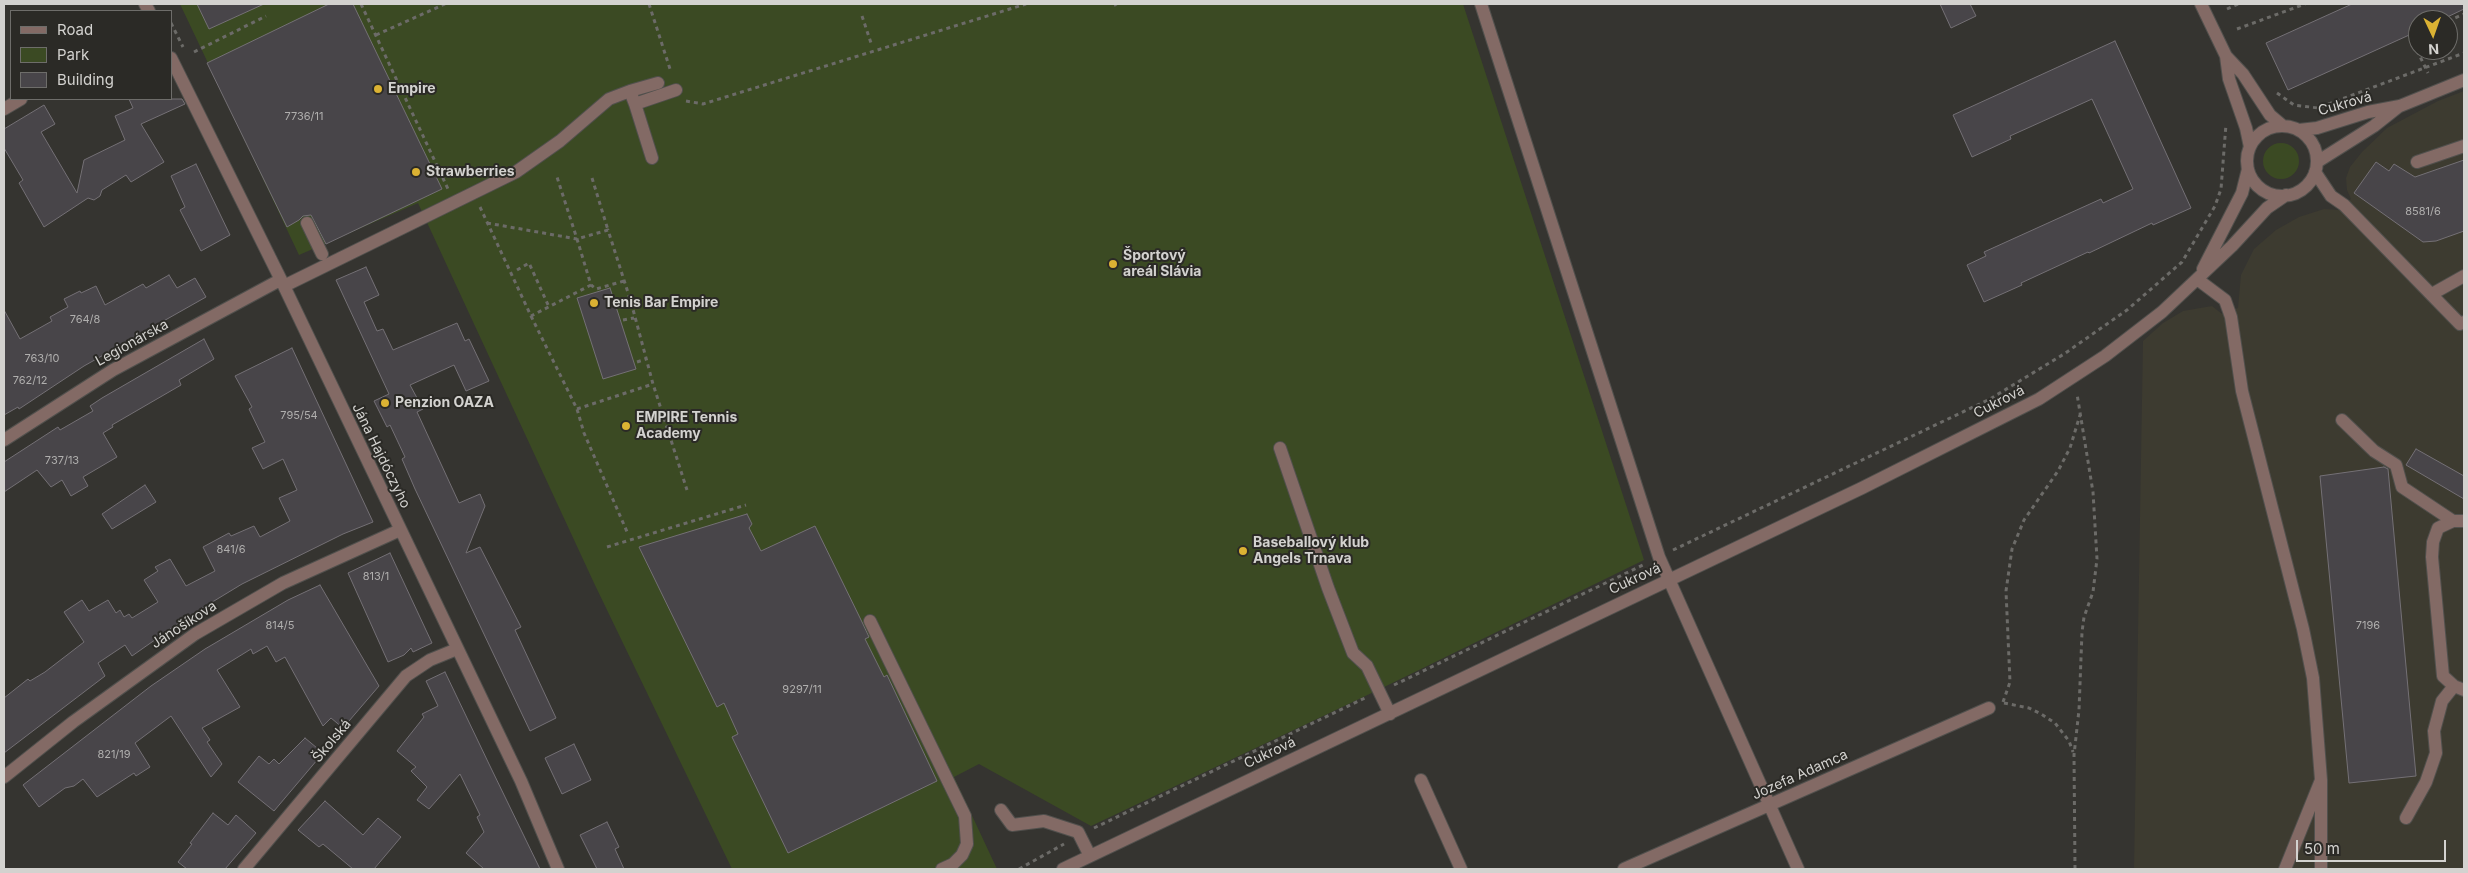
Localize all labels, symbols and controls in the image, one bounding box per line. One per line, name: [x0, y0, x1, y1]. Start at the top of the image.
legend: [10, 10, 172, 100]
north arrow: [2408, 10, 2458, 60]
text: Road: [57, 20, 93, 39]
text: N: [2428, 41, 2440, 58]
text: Park: [57, 45, 89, 64]
text: Building: [57, 70, 114, 89]
place label: Empire: [388, 81, 436, 97]
marker: Empire: [372, 83, 384, 95]
street label: Cukrová: [2316, 88, 2374, 120]
house number: 7736/11: [284, 110, 324, 124]
place label: Strawberries: [426, 164, 515, 180]
marker: Strawberries: [410, 166, 422, 178]
house number: 8581/6: [2405, 205, 2441, 219]
place label: Športový areál Slávia: [1123, 248, 1201, 280]
marker: Športový areál Slávia: [1107, 258, 1119, 270]
place label: Tenis Bar Empire: [604, 295, 718, 311]
marker: Tenis Bar Empire: [588, 297, 600, 309]
house number: 764/8: [70, 313, 100, 327]
street label: Legionárska: [93, 316, 171, 370]
house number: 763/10: [24, 352, 60, 366]
house number: 762/12: [13, 374, 47, 388]
street label: Cukrová: [1971, 382, 2027, 422]
place label: Penzion OAZA: [395, 395, 494, 411]
marker: Penzion OAZA: [379, 397, 391, 409]
street label: Jána Hajdóczyho: [348, 401, 414, 511]
house number: 795/54: [280, 409, 318, 423]
place label: EMPIRE Tennis Academy: [636, 410, 737, 442]
marker: EMPIRE Tennis Academy: [620, 420, 632, 432]
house number: 737/13: [45, 454, 79, 468]
place label: Baseballový klub Angels Trnava: [1253, 535, 1369, 568]
house number: 841/6: [217, 543, 245, 557]
marker: Baseballový klub Angels Trnava: [1237, 545, 1249, 557]
street label: Cukrová: [1607, 560, 1663, 598]
house number: 813/1: [363, 570, 389, 584]
street label: Jánošíkova: [148, 598, 220, 652]
house number: 814/5: [265, 619, 295, 633]
house number: 7196: [2356, 619, 2380, 633]
house number: 9297/11: [782, 683, 822, 697]
street label: Školská: [309, 716, 355, 766]
street label: Cukrová: [1242, 734, 1298, 772]
street label: Jozefa Adamca: [1750, 746, 1850, 804]
house number: 821/19: [97, 748, 131, 762]
scale bar: [2298, 830, 2448, 862]
text: 50 m: [2304, 839, 2340, 858]

